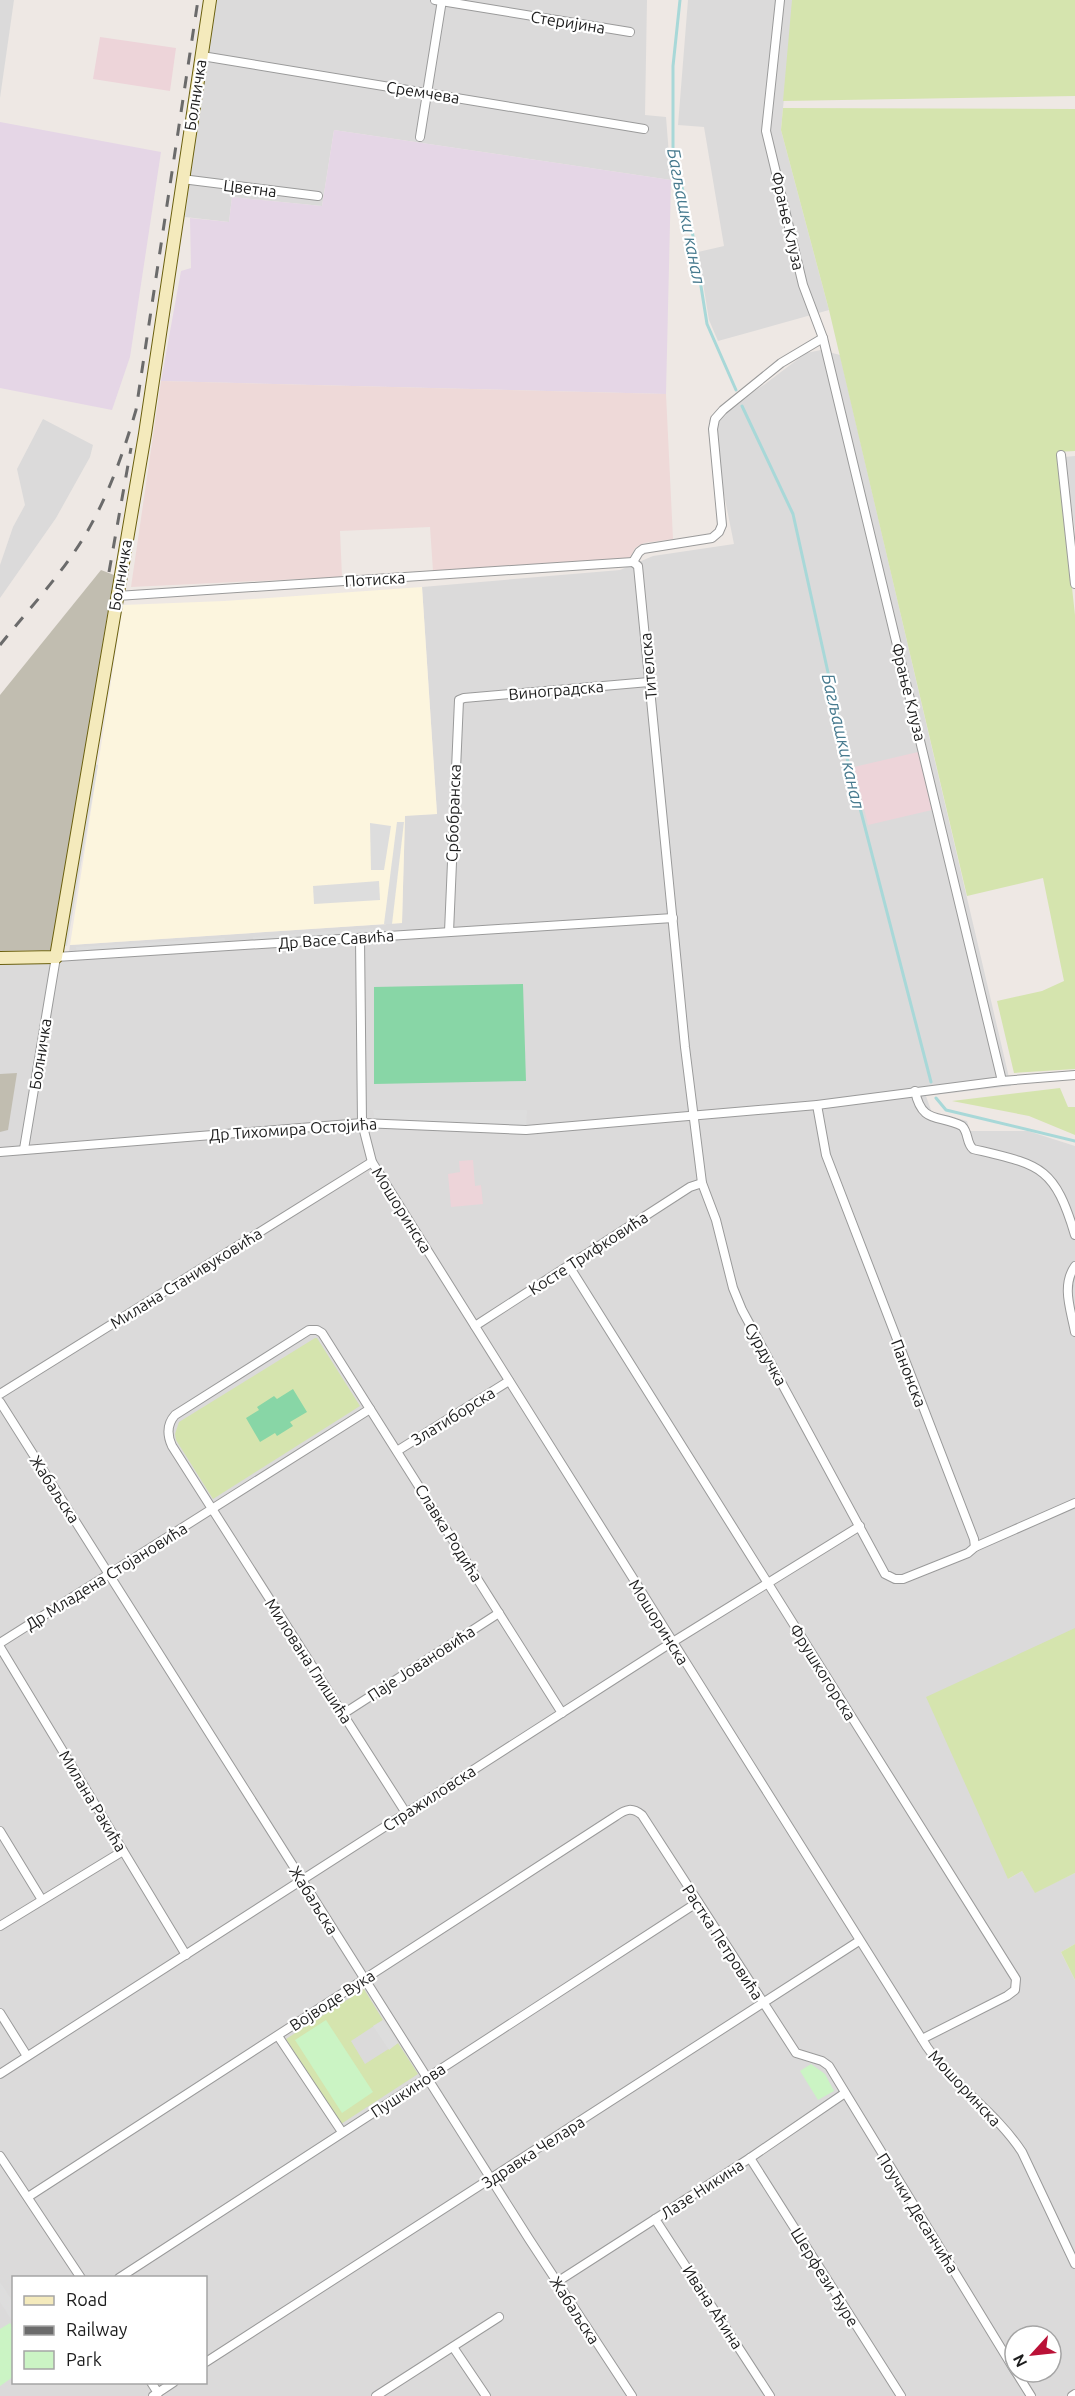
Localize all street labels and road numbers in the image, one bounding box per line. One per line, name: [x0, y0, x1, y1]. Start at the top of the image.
street label: Стеријина: [529, 7, 607, 37]
street label: Болничка: [180, 58, 210, 132]
street label: Сремчева: [385, 77, 461, 107]
street label: Фрање Клуза: [768, 170, 808, 272]
street label: Цветна: [222, 176, 278, 200]
street label: Болничка: [105, 538, 135, 612]
street label: Потиска: [344, 568, 406, 590]
street label: Тителска: [636, 632, 660, 700]
street label: Фрање Клуза: [888, 641, 930, 743]
street label: Виноградска: [508, 677, 604, 703]
street label: Србобранска: [442, 764, 464, 862]
street label: Др Васе Савића: [277, 926, 395, 952]
street label: Болничка: [25, 1017, 55, 1091]
street label: Др Тихомира Остојића: [208, 1114, 378, 1144]
street label: Мошоринска: [368, 1164, 436, 1256]
street label: Косте Трифковића: [525, 1208, 651, 1298]
street label: Милана Станивуковића: [107, 1224, 265, 1332]
street label: Сурдучка: [741, 1319, 791, 1389]
street label: Панонска: [888, 1337, 930, 1409]
street label: Златиборска: [408, 1383, 498, 1449]
street label: Жабаљска: [26, 1452, 84, 1526]
street label: Славка Родића: [412, 1481, 486, 1585]
street label: Др Младена Стојановића: [22, 1519, 190, 1633]
street label: Мошоринска: [625, 1576, 693, 1668]
street label: Милована Глишића: [262, 1595, 356, 1727]
street label: Фрушкогорска: [786, 1621, 860, 1723]
street label: Паје Јовановића: [364, 1622, 478, 1704]
street label: Милана Ракића: [56, 1747, 130, 1855]
street label: Стражиловска: [379, 1761, 479, 1835]
street label: Жабаљска: [286, 1863, 342, 1937]
street label: Растка Петровића: [679, 1881, 767, 2003]
street label: Војводе Вука: [286, 1966, 378, 2034]
street label: Мошоринска: [925, 2046, 1005, 2130]
street label: Пушкинова: [367, 2059, 449, 2121]
street label: Здравка Челара: [478, 2112, 588, 2192]
street label: Поучки Десанчића: [874, 2150, 962, 2276]
street label: Лазе Никина: [657, 2155, 747, 2223]
street label: Шерфези Ђуре: [787, 2224, 863, 2330]
street label: Ивана Аћина: [679, 2262, 747, 2352]
street label: Жабаљска: [546, 2273, 604, 2347]

